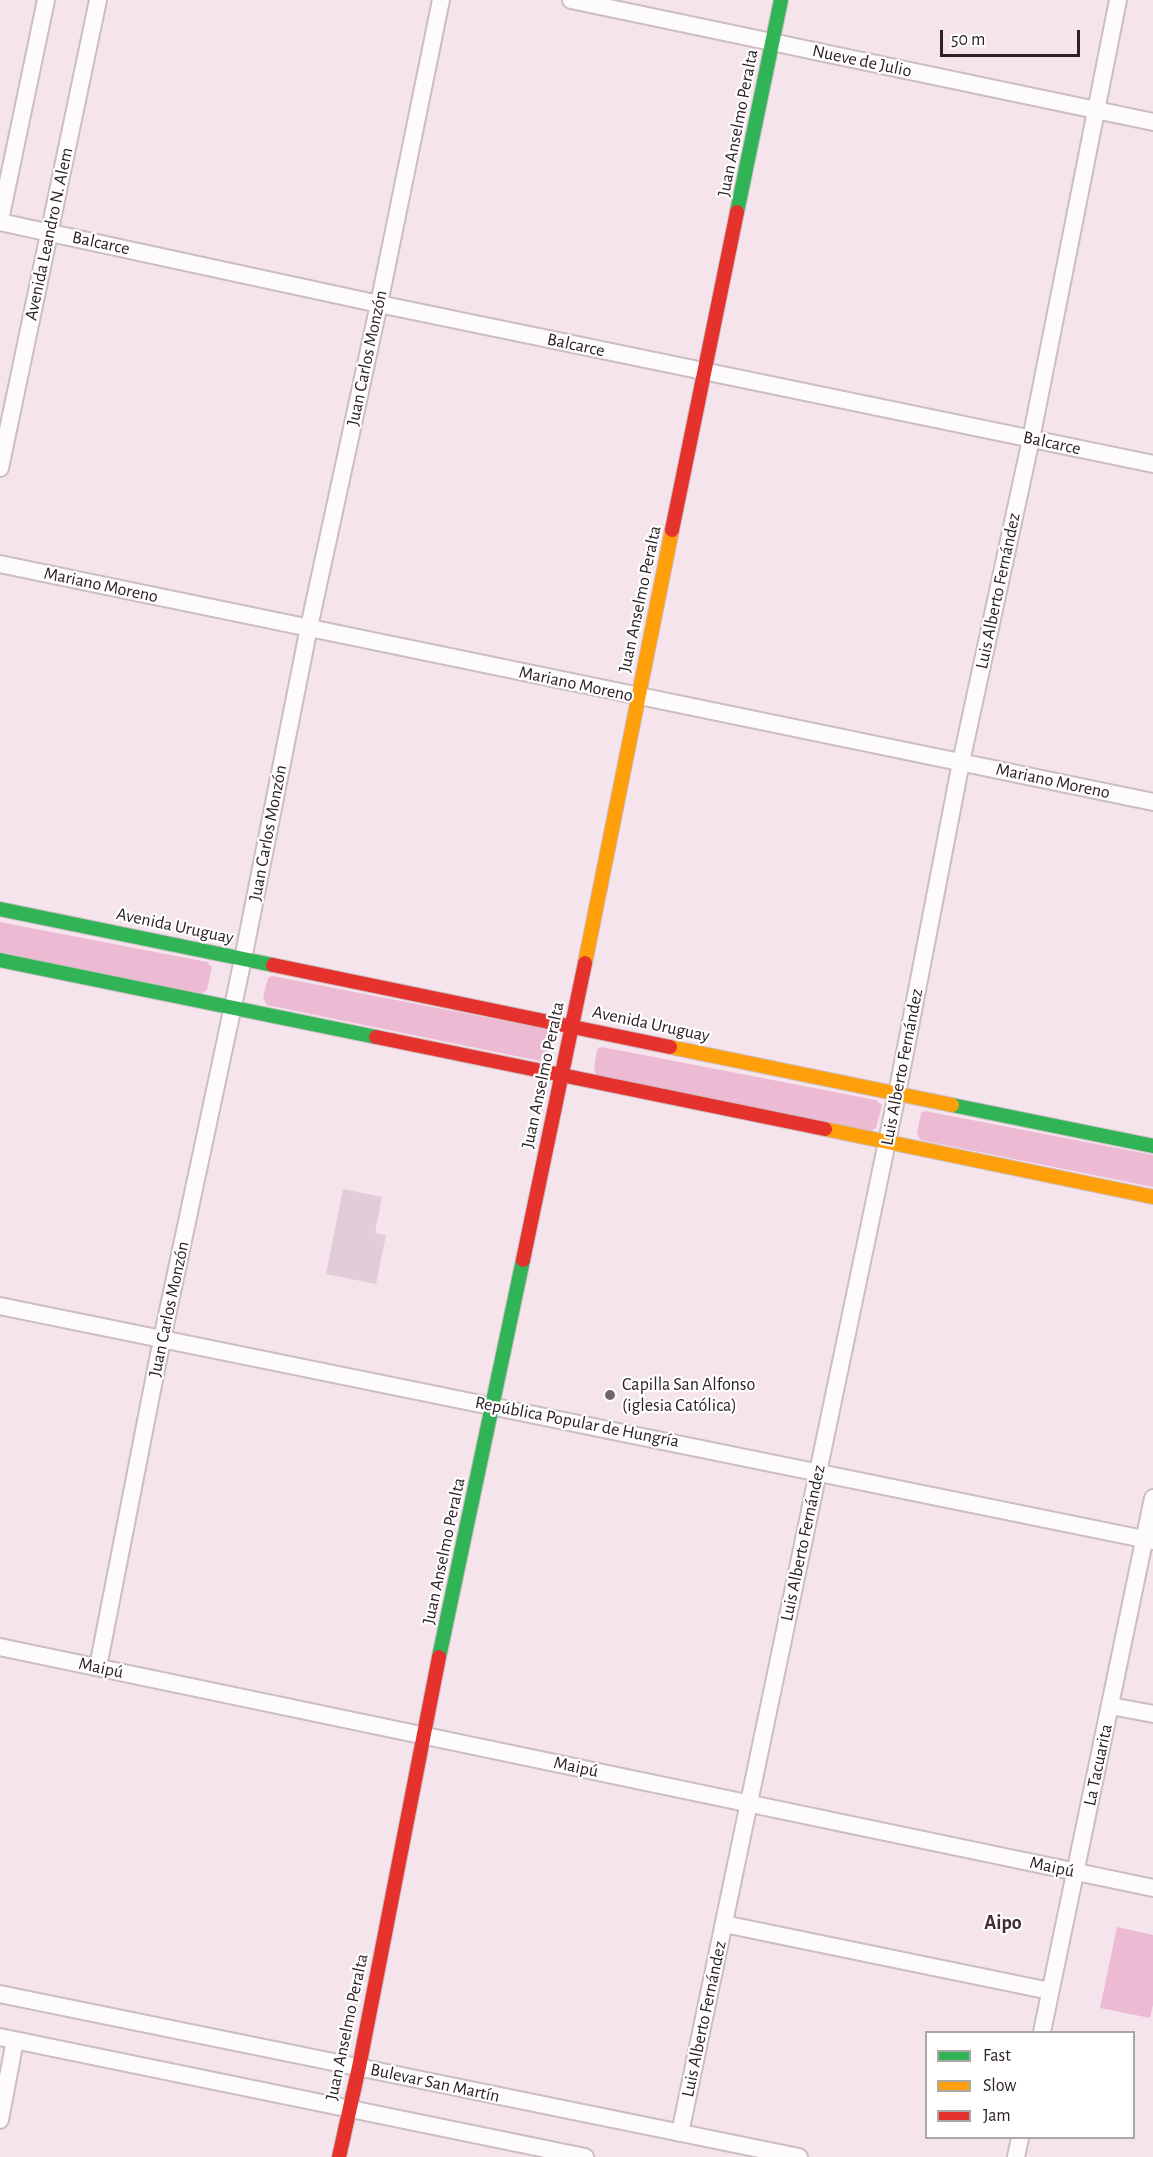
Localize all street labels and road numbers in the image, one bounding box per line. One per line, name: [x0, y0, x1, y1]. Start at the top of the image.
street label: Nueve de Julio: [810, 40, 914, 82]
street label: Juan Anselmo Peralta: [713, 48, 763, 198]
street label: Avenida Leandro N. Alem: [20, 146, 78, 322]
street label: Balcarce: [70, 226, 132, 260]
street label: Juan Carlos Monzón: [342, 288, 392, 428]
street label: Balcarce: [545, 328, 607, 362]
street label: Balcarce: [1021, 426, 1083, 460]
street label: Luis Alberto Fernández: [971, 511, 1025, 671]
street label: Juan Anselmo Peralta: [614, 524, 666, 674]
street label: Mariano Moreno: [42, 562, 160, 608]
street label: Mariano Moreno: [517, 661, 635, 707]
street label: Mariano Moreno: [994, 758, 1112, 804]
street label: Juan Carlos Monzón: [244, 763, 292, 903]
street label: Avenida Uruguay: [114, 903, 236, 949]
street label: Luis Alberto Fernández: [876, 987, 928, 1147]
street label: Juan Anselmo Peralta: [517, 1000, 569, 1150]
street label: Avenida Uruguay: [590, 1001, 712, 1047]
street label: Juan Carlos Monzón: [144, 1239, 194, 1379]
street label: República Popular de Hungría: [473, 1392, 681, 1452]
street label: Luis Alberto Fernández: [776, 1463, 830, 1623]
street label: Juan Anselmo Peralta: [418, 1476, 470, 1626]
street label: Maipú: [77, 1653, 125, 1683]
street label: La Tacuarita: [1079, 1722, 1117, 1808]
street label: Maipú: [552, 1752, 600, 1782]
street label: Maipú: [1028, 1852, 1076, 1882]
street label: Luis Alberto Fernández: [677, 1939, 731, 2099]
street label: Juan Anselmo Peralta: [321, 1952, 373, 2102]
street label: Bulevar San Martín: [368, 2059, 502, 2107]

